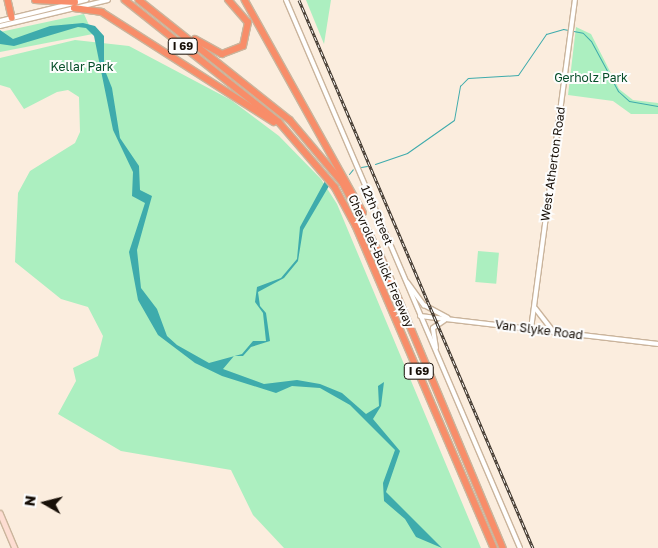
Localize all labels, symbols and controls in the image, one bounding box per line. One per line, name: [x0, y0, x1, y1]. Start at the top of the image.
road number: I 69: [167, 37, 199, 54]
park label: Kellar Park: [50, 60, 114, 74]
park label: Gerholz Park: [554, 71, 628, 85]
street label: West Atherton Road: [538, 106, 568, 222]
street label: 12th Street: [358, 183, 396, 247]
street label: Chevrolet-Buick Freeway: [345, 192, 417, 330]
street label: Van Slyke Road: [494, 317, 584, 343]
road number: I 69: [403, 362, 435, 380]
north arrow: [20, 478, 70, 528]
text: N: [20, 494, 39, 507]

